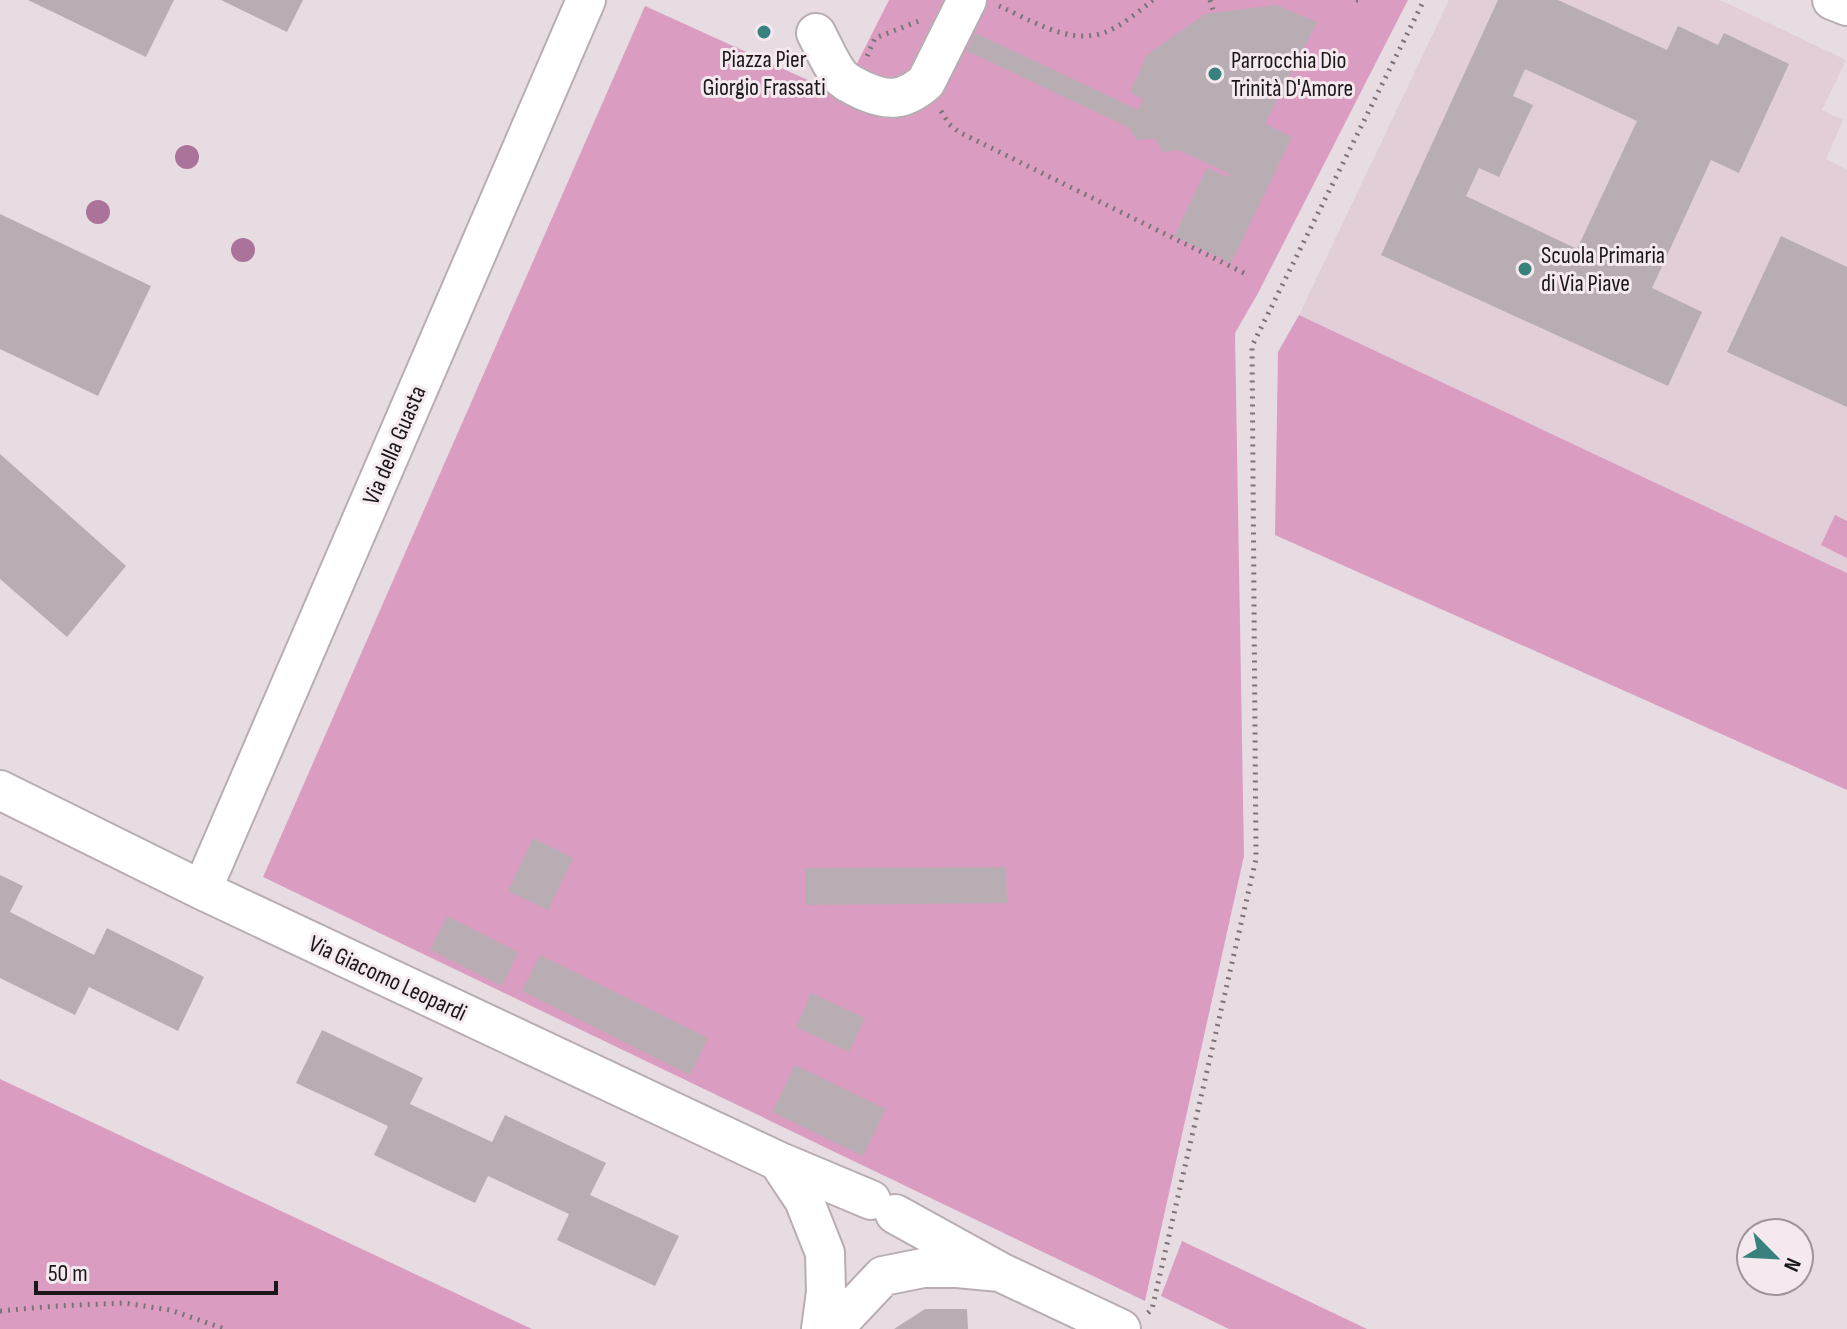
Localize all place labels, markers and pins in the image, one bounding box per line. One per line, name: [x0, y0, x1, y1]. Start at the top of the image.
marker: Piazza Pier Giorgio Frassati: [755, 23, 773, 41]
place label: Piazza Pier Giorgio Frassati: [702, 45, 826, 102]
place label: Parrocchia Dio Trinità D'Amore: [1231, 46, 1353, 103]
marker: Parrocchia Dio Trinità D'Amore: [1206, 65, 1224, 83]
place label: Scuola Primaria di Via Piave: [1541, 241, 1665, 298]
marker: Scuola Primaria di Via Piave: [1516, 260, 1534, 278]

